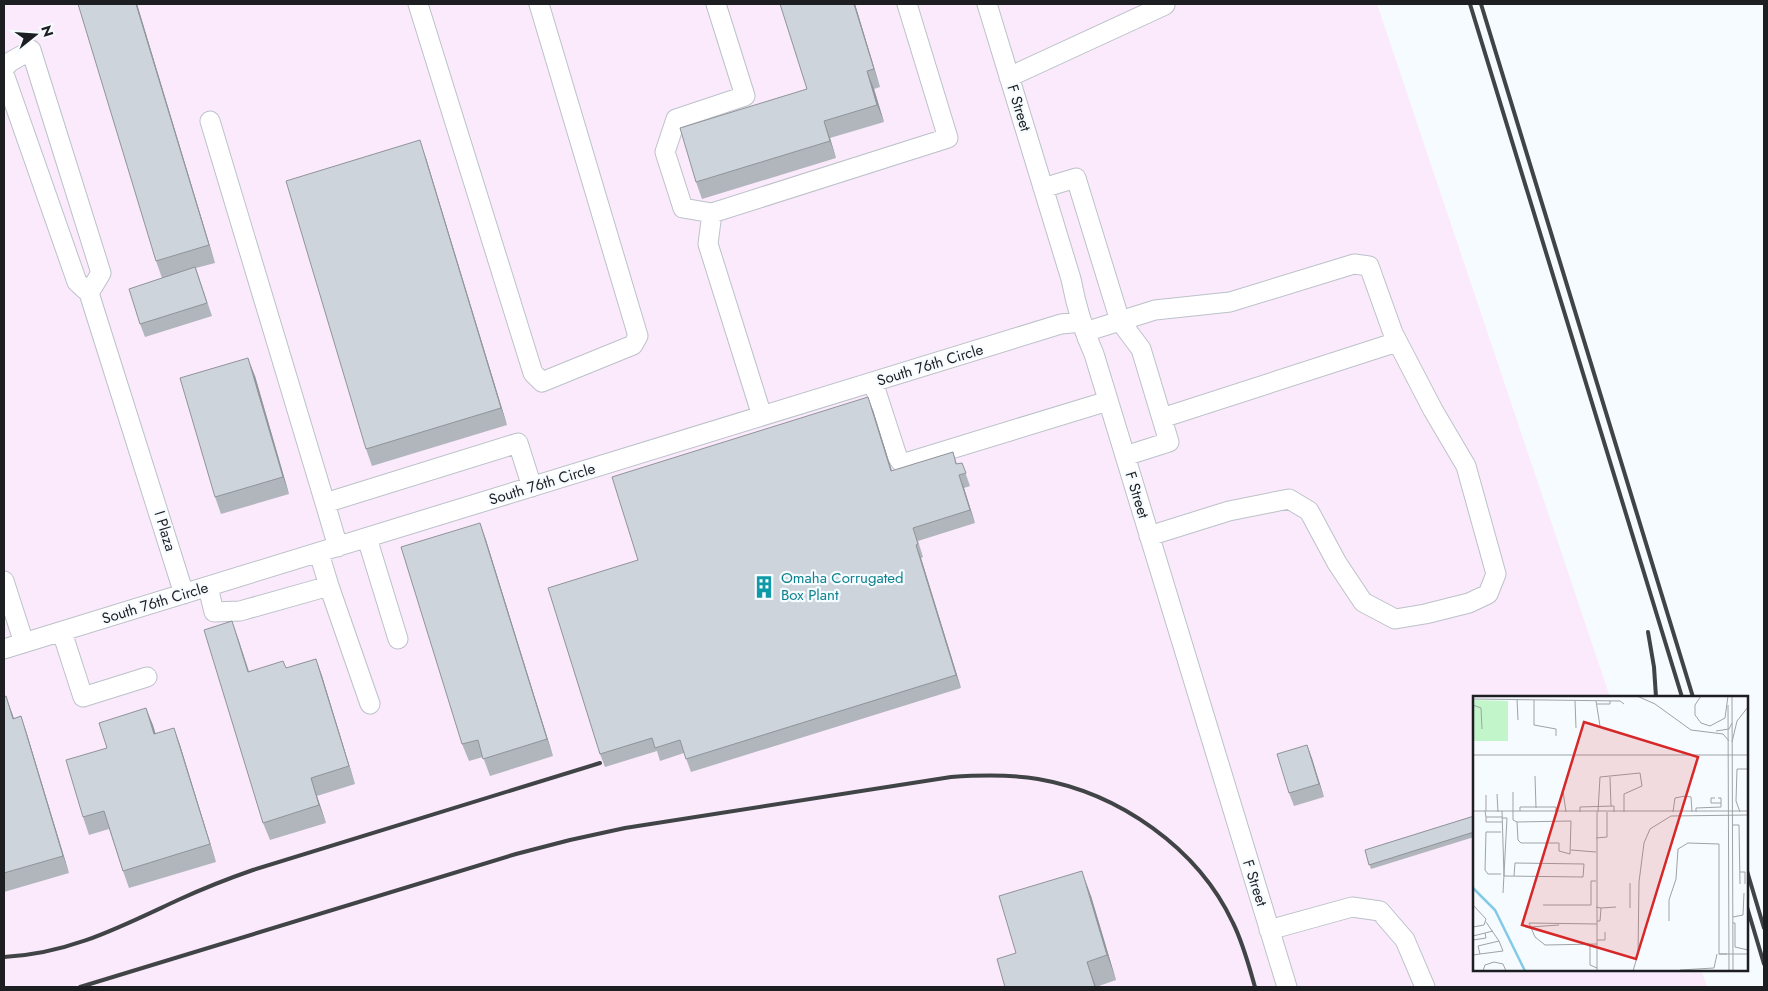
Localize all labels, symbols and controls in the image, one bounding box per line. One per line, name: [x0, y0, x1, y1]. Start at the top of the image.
north arrow: [10, 10, 60, 60]
text: N: [36, 23, 59, 39]
street label: F Street: [1001, 82, 1037, 134]
street label: South 76th Circle: [874, 338, 986, 392]
street label: South 76th Circle: [486, 457, 598, 511]
street label: F Street: [1119, 469, 1155, 521]
street label: I Plaza: [148, 508, 182, 554]
place label: Omaha Corrugated Box Plant: [781, 567, 904, 606]
building icon: Omaha Corrugated Box Plant: [751, 574, 777, 600]
street label: South 76th Circle: [99, 576, 211, 630]
inset map: [1473, 696, 1748, 971]
street label: F Street: [1237, 857, 1273, 910]

